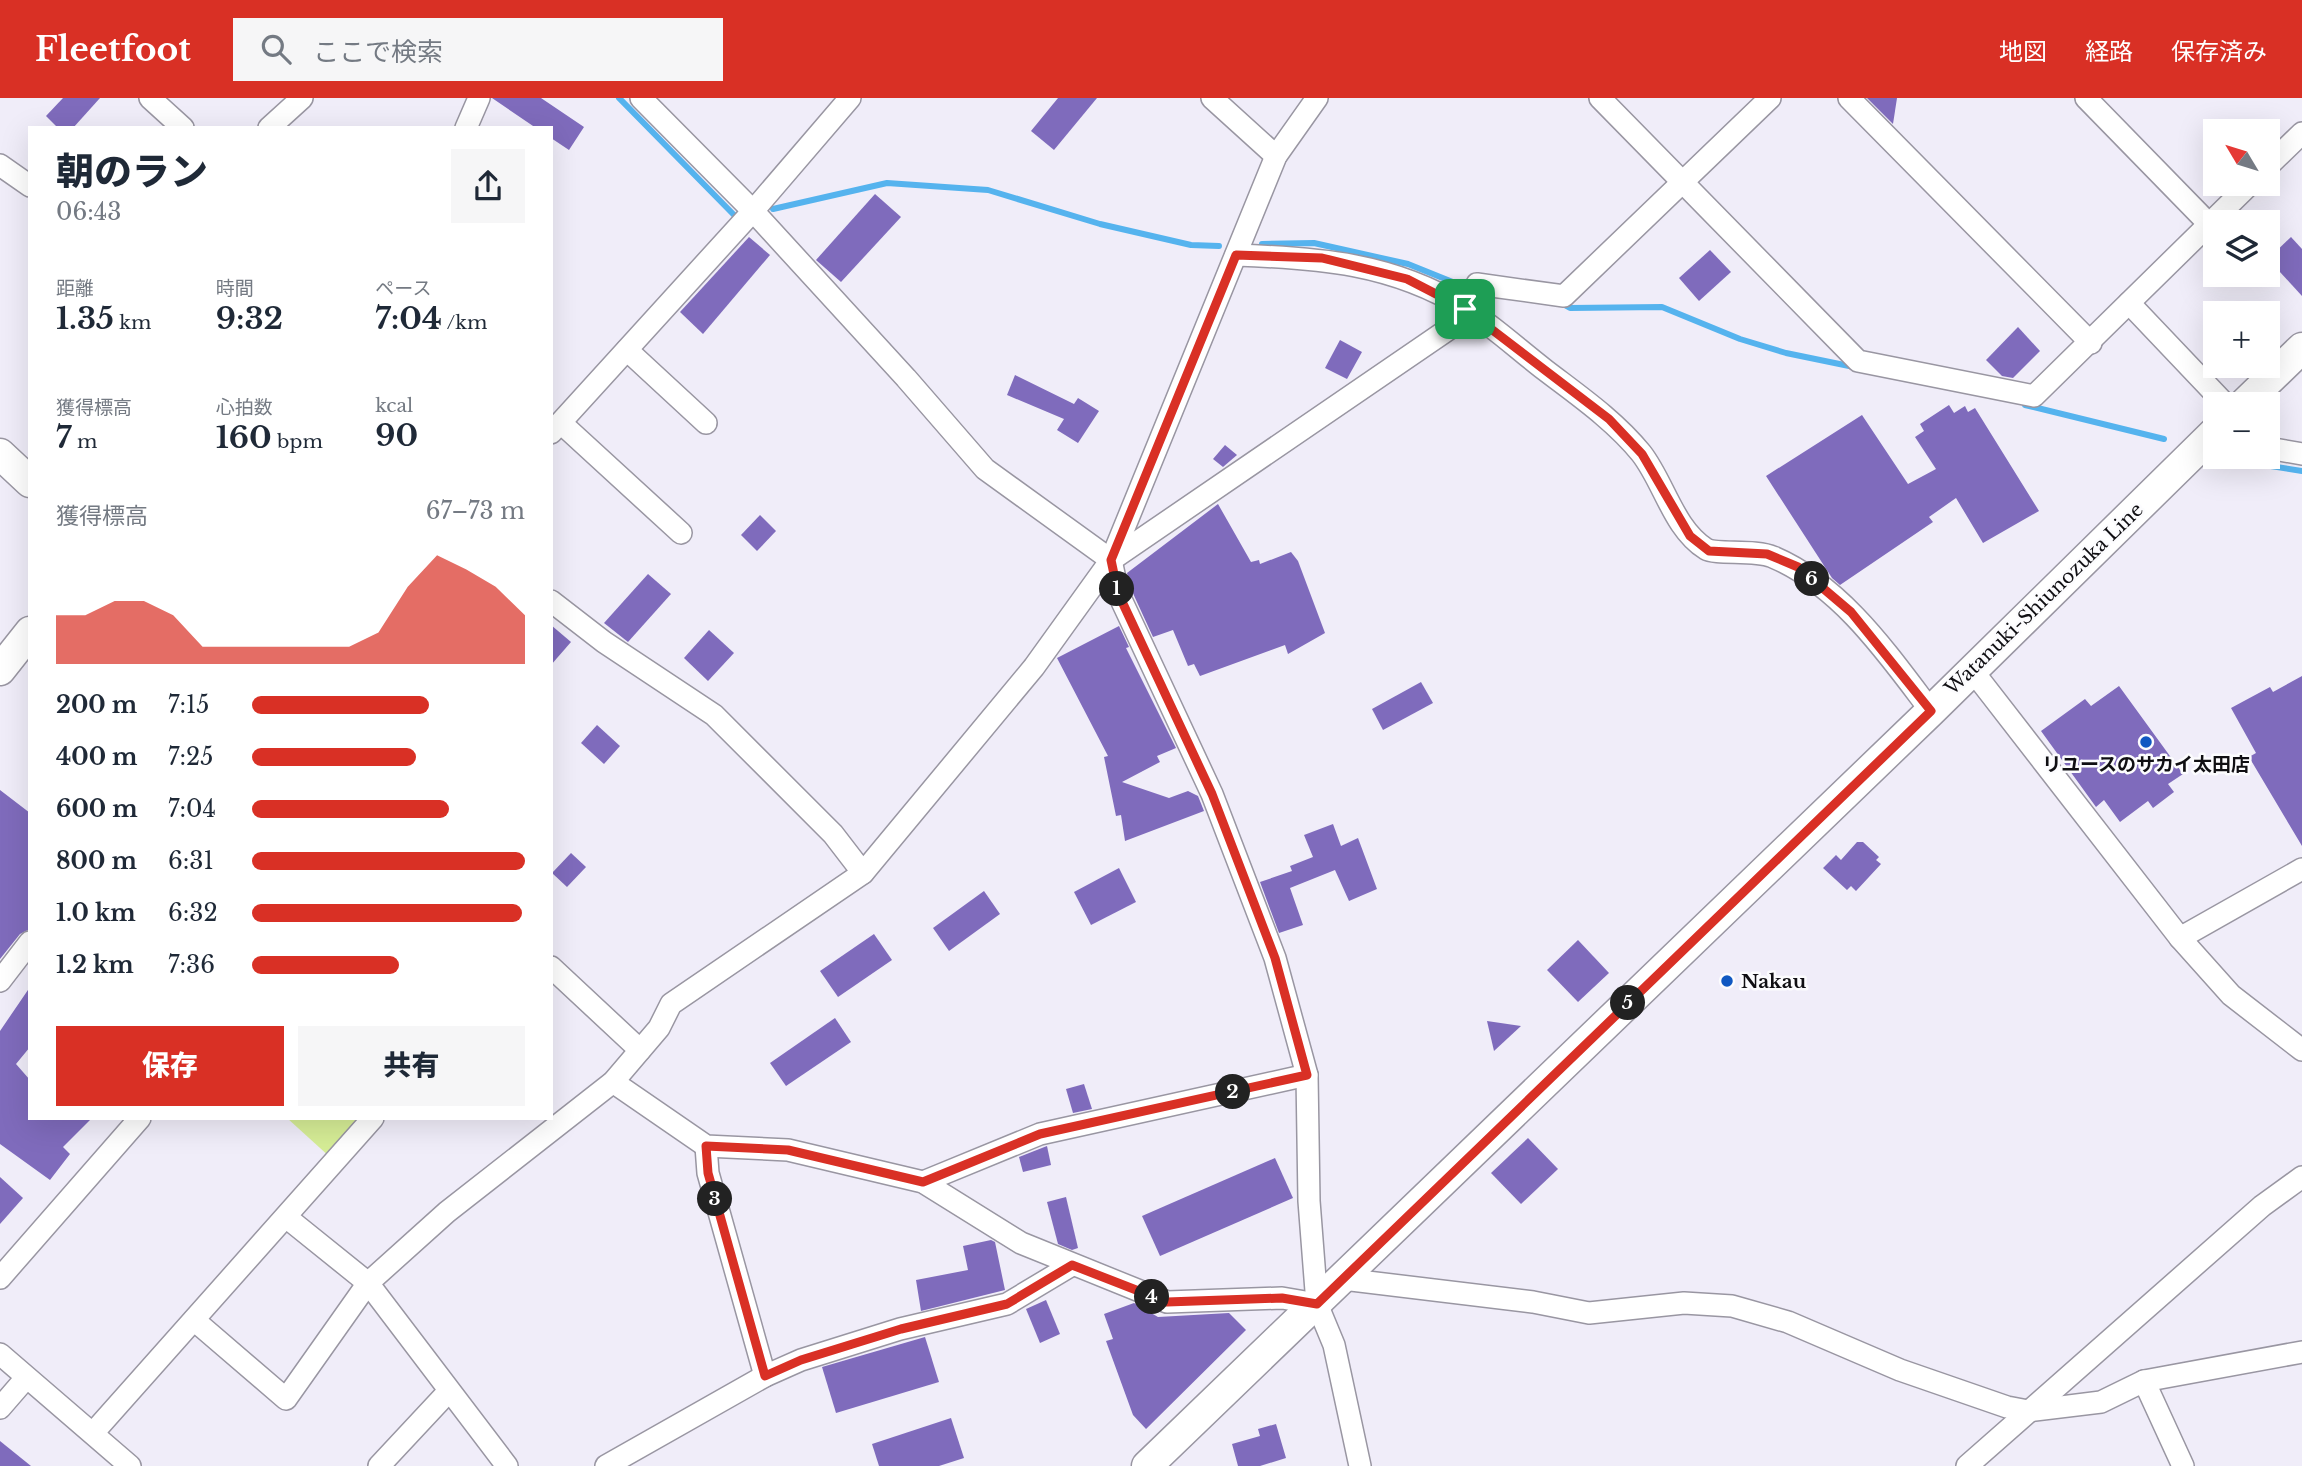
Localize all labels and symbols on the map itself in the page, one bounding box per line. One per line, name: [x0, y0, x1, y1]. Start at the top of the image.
north arrow: [2203, 119, 2280, 196]
pin: [1435, 279, 1495, 339]
street label: Watanuki-Shiunozuka Line: [1939, 498, 2148, 701]
pin: 6: [1794, 561, 1829, 596]
pin: 1: [1100, 572, 1134, 606]
marker: リユースのサカイ太田店: [2138, 734, 2154, 750]
place label: リユースのサカイ太田店: [2042, 753, 2250, 776]
place label: Nakau: [1741, 970, 1807, 993]
marker: Nakau: [1719, 973, 1735, 989]
pin: 5: [1610, 986, 1646, 1020]
pin: 2: [1216, 1074, 1250, 1110]
pin: 3: [698, 1182, 732, 1216]
pin: 4: [1134, 1280, 1170, 1314]

